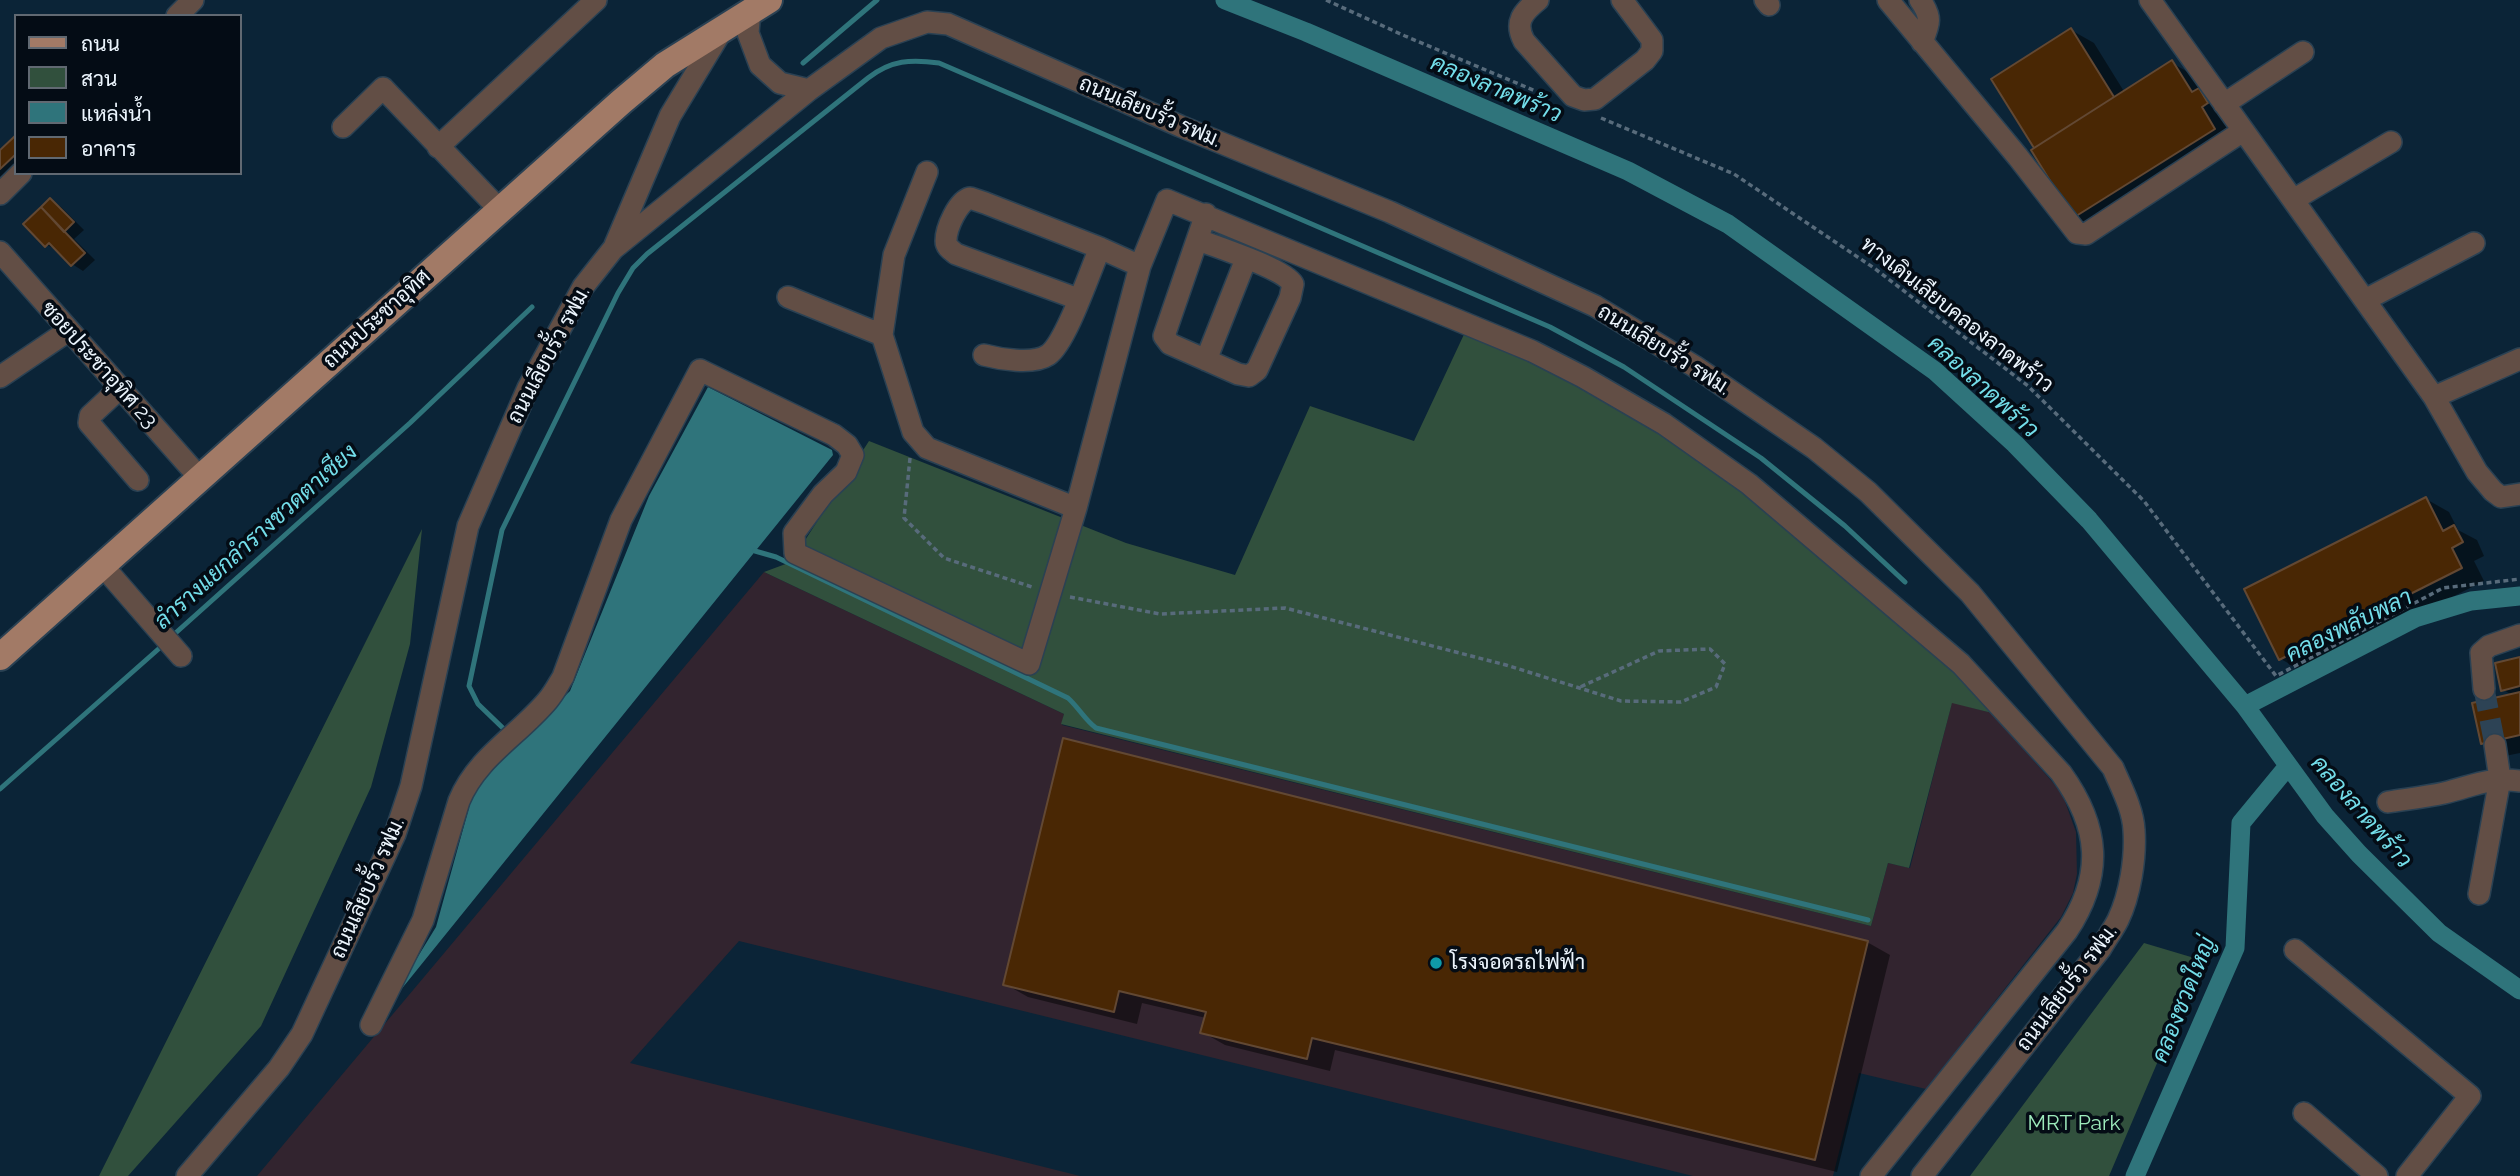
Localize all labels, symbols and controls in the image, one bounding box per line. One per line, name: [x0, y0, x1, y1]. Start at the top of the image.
legend: [14, 14, 242, 175]
text: ถนน: [81, 31, 120, 56]
water label: คลองลาดพร้าว: [1426, 49, 1566, 129]
text: สวน: [81, 66, 117, 91]
street label: ถนนเลียบรั้ว รฟม.: [1075, 71, 1225, 153]
text: แหล่งน้ำ: [81, 101, 152, 126]
text: อาคาร: [81, 136, 137, 161]
street label: ทางเดินเลียบคลองลาดพร้าว: [1856, 232, 2058, 398]
street label: ถนนประชาอุทิศ: [318, 264, 436, 374]
street label: ถนนเลียบรั้ว รฟม.: [502, 282, 596, 428]
street label: ซอยประชาอุทิศ 23: [36, 297, 162, 433]
street label: ถนนเลียบรั้ว รฟม.: [1593, 299, 1735, 401]
water label: คลองลาดพร้าว: [1922, 330, 2044, 444]
water label: ลำรางแยกลำรางชวดตาเชียง: [149, 439, 363, 635]
water label: คลองพลับพลา: [2281, 584, 2417, 668]
water label: คลองลาดพร้าว: [2305, 750, 2417, 874]
street label: ถนนเลียบรั้ว รฟม.: [326, 814, 410, 962]
street label: ถนนเลียบรั้ว รฟม.: [2011, 920, 2123, 1056]
water label: คลองชวดใหญ่: [2146, 933, 2222, 1067]
place label: โรงจอดรถไฟฟ้า: [1450, 950, 1585, 976]
marker: โรงจอดรถไฟฟ้า: [1428, 955, 1444, 971]
park label: MRT Park: [2027, 1111, 2121, 1137]

